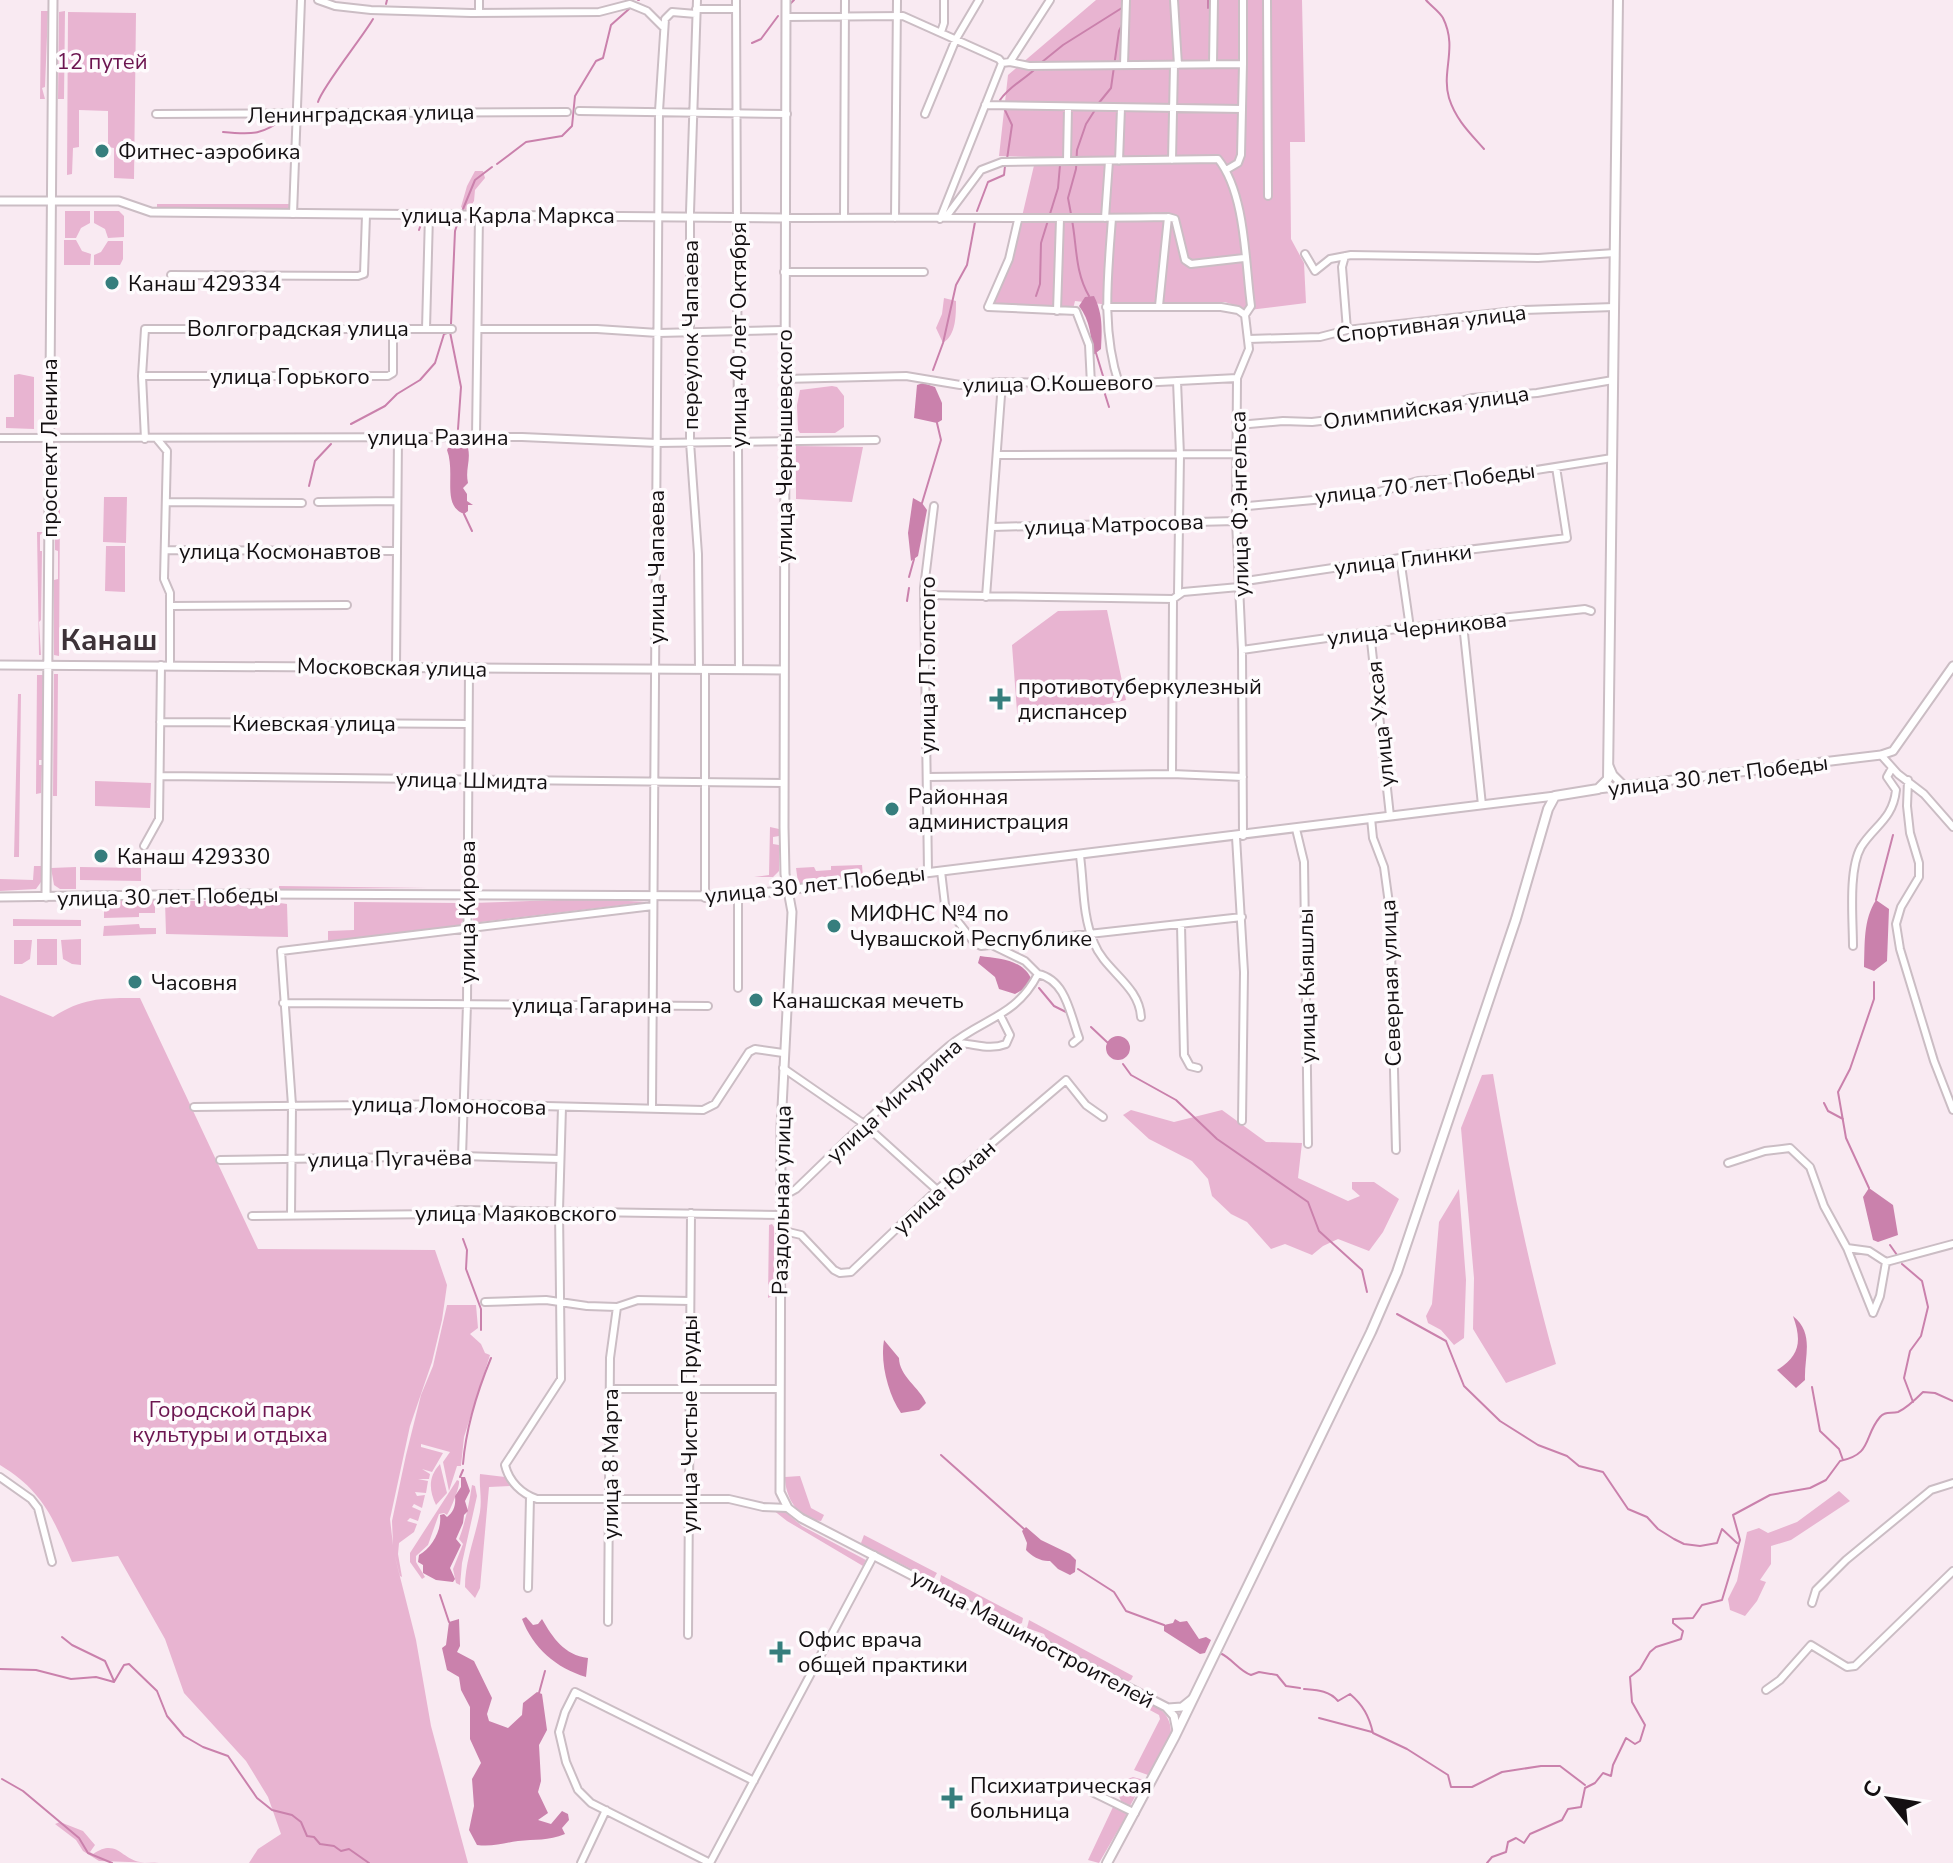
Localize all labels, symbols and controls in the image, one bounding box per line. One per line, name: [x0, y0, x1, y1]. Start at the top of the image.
park label: 12 путей: [57, 47, 148, 77]
street label: Ленинградская улица: [247, 97, 475, 131]
place label: Фитнес-аэробика: [118, 137, 301, 167]
marker: Фитнес-аэробика: [93, 142, 111, 160]
street label: улица Карла Маркса: [401, 201, 615, 231]
street label: улица 40 лет Октября: [724, 222, 754, 448]
street label: переулок Чапаева: [676, 240, 706, 430]
place label: Канаш 429334: [128, 269, 281, 299]
marker: Канаш 429334: [103, 274, 121, 292]
street label: Спортивная улица: [1334, 297, 1528, 351]
street label: Волгоградская улица: [187, 314, 409, 344]
street label: улица Чернышевского: [770, 329, 800, 563]
street label: проспект Ленина: [35, 358, 65, 538]
street label: улица Горького: [210, 362, 370, 392]
street label: улица О.Кошевого: [962, 367, 1154, 401]
street label: Олимпийская улица: [1321, 379, 1531, 437]
street label: улица Ф.Энгельса: [1223, 410, 1257, 598]
street label: улица Разина: [367, 423, 509, 453]
street label: улица 70 лет Победы: [1313, 456, 1537, 512]
street label: улица Чапаева: [642, 490, 672, 644]
street label: улица Матросова: [1024, 507, 1204, 543]
street label: улица Космонавтов: [179, 537, 381, 567]
street label: улица Глинки: [1333, 537, 1474, 583]
street label: улица Л.Толстого: [913, 576, 943, 754]
street label: улица Черникова: [1326, 605, 1508, 653]
district label: Канаш: [60, 620, 158, 661]
street label: Московская улица: [297, 651, 487, 685]
street label: улица Ухсая: [1359, 659, 1403, 789]
place label: противотуберкулезный диспансер: [1018, 672, 1262, 727]
marker: противотуберкулезный диспансер: [989, 688, 1011, 710]
street label: Киевская улица: [232, 709, 396, 739]
street label: улица 30 лет Победы: [1606, 748, 1830, 804]
street label: улица Шмидта: [396, 765, 548, 797]
place label: Районная администрация: [908, 782, 1069, 837]
marker: Районная администрация: [883, 800, 901, 818]
street label: улица Кирова: [453, 840, 483, 984]
place label: Канаш 429330: [117, 842, 270, 872]
marker: Канаш 429330: [92, 847, 110, 865]
street label: улица 30 лет Победы: [703, 858, 927, 911]
street label: улица 30 лет Победы: [57, 880, 279, 914]
place label: МИФНС №4 по Чувашской Республике: [850, 899, 1092, 954]
street label: Северная улица: [1373, 899, 1409, 1067]
street label: улица Кыяшлы: [1291, 908, 1323, 1064]
marker: МИФНС №4 по Чувашской Республике: [825, 917, 843, 935]
place label: Часовня: [151, 968, 237, 998]
marker: Часовня: [126, 973, 144, 991]
place label: Канашская мечеть: [772, 986, 964, 1016]
street label: улица Гагарина: [512, 991, 672, 1021]
marker: Канашская мечеть: [747, 991, 765, 1009]
street label: улица Мичурина: [820, 1032, 969, 1170]
street label: улица Ломоносова: [351, 1089, 547, 1123]
street label: Раздольная улица: [765, 1105, 799, 1295]
street label: улица Юман: [887, 1134, 1002, 1242]
street label: улица Пугачёва: [307, 1143, 473, 1175]
street label: улица Маяковского: [415, 1199, 617, 1229]
street label: улица Чистые Пруды: [675, 1315, 705, 1533]
street label: улица 8 Марта: [596, 1388, 626, 1540]
park label: Городской парк культуры и отдыха: [132, 1395, 328, 1450]
street label: улица Машиностроителей: [906, 1562, 1159, 1716]
place label: Офис врача общей практики: [798, 1625, 968, 1680]
marker: Офис врача общей практики: [769, 1641, 791, 1663]
north arrow: [1849, 1759, 1929, 1839]
place label: Психиатрическая больница: [970, 1771, 1152, 1826]
text: С: [1856, 1775, 1889, 1803]
marker: Психиатрическая больница: [941, 1787, 963, 1809]

